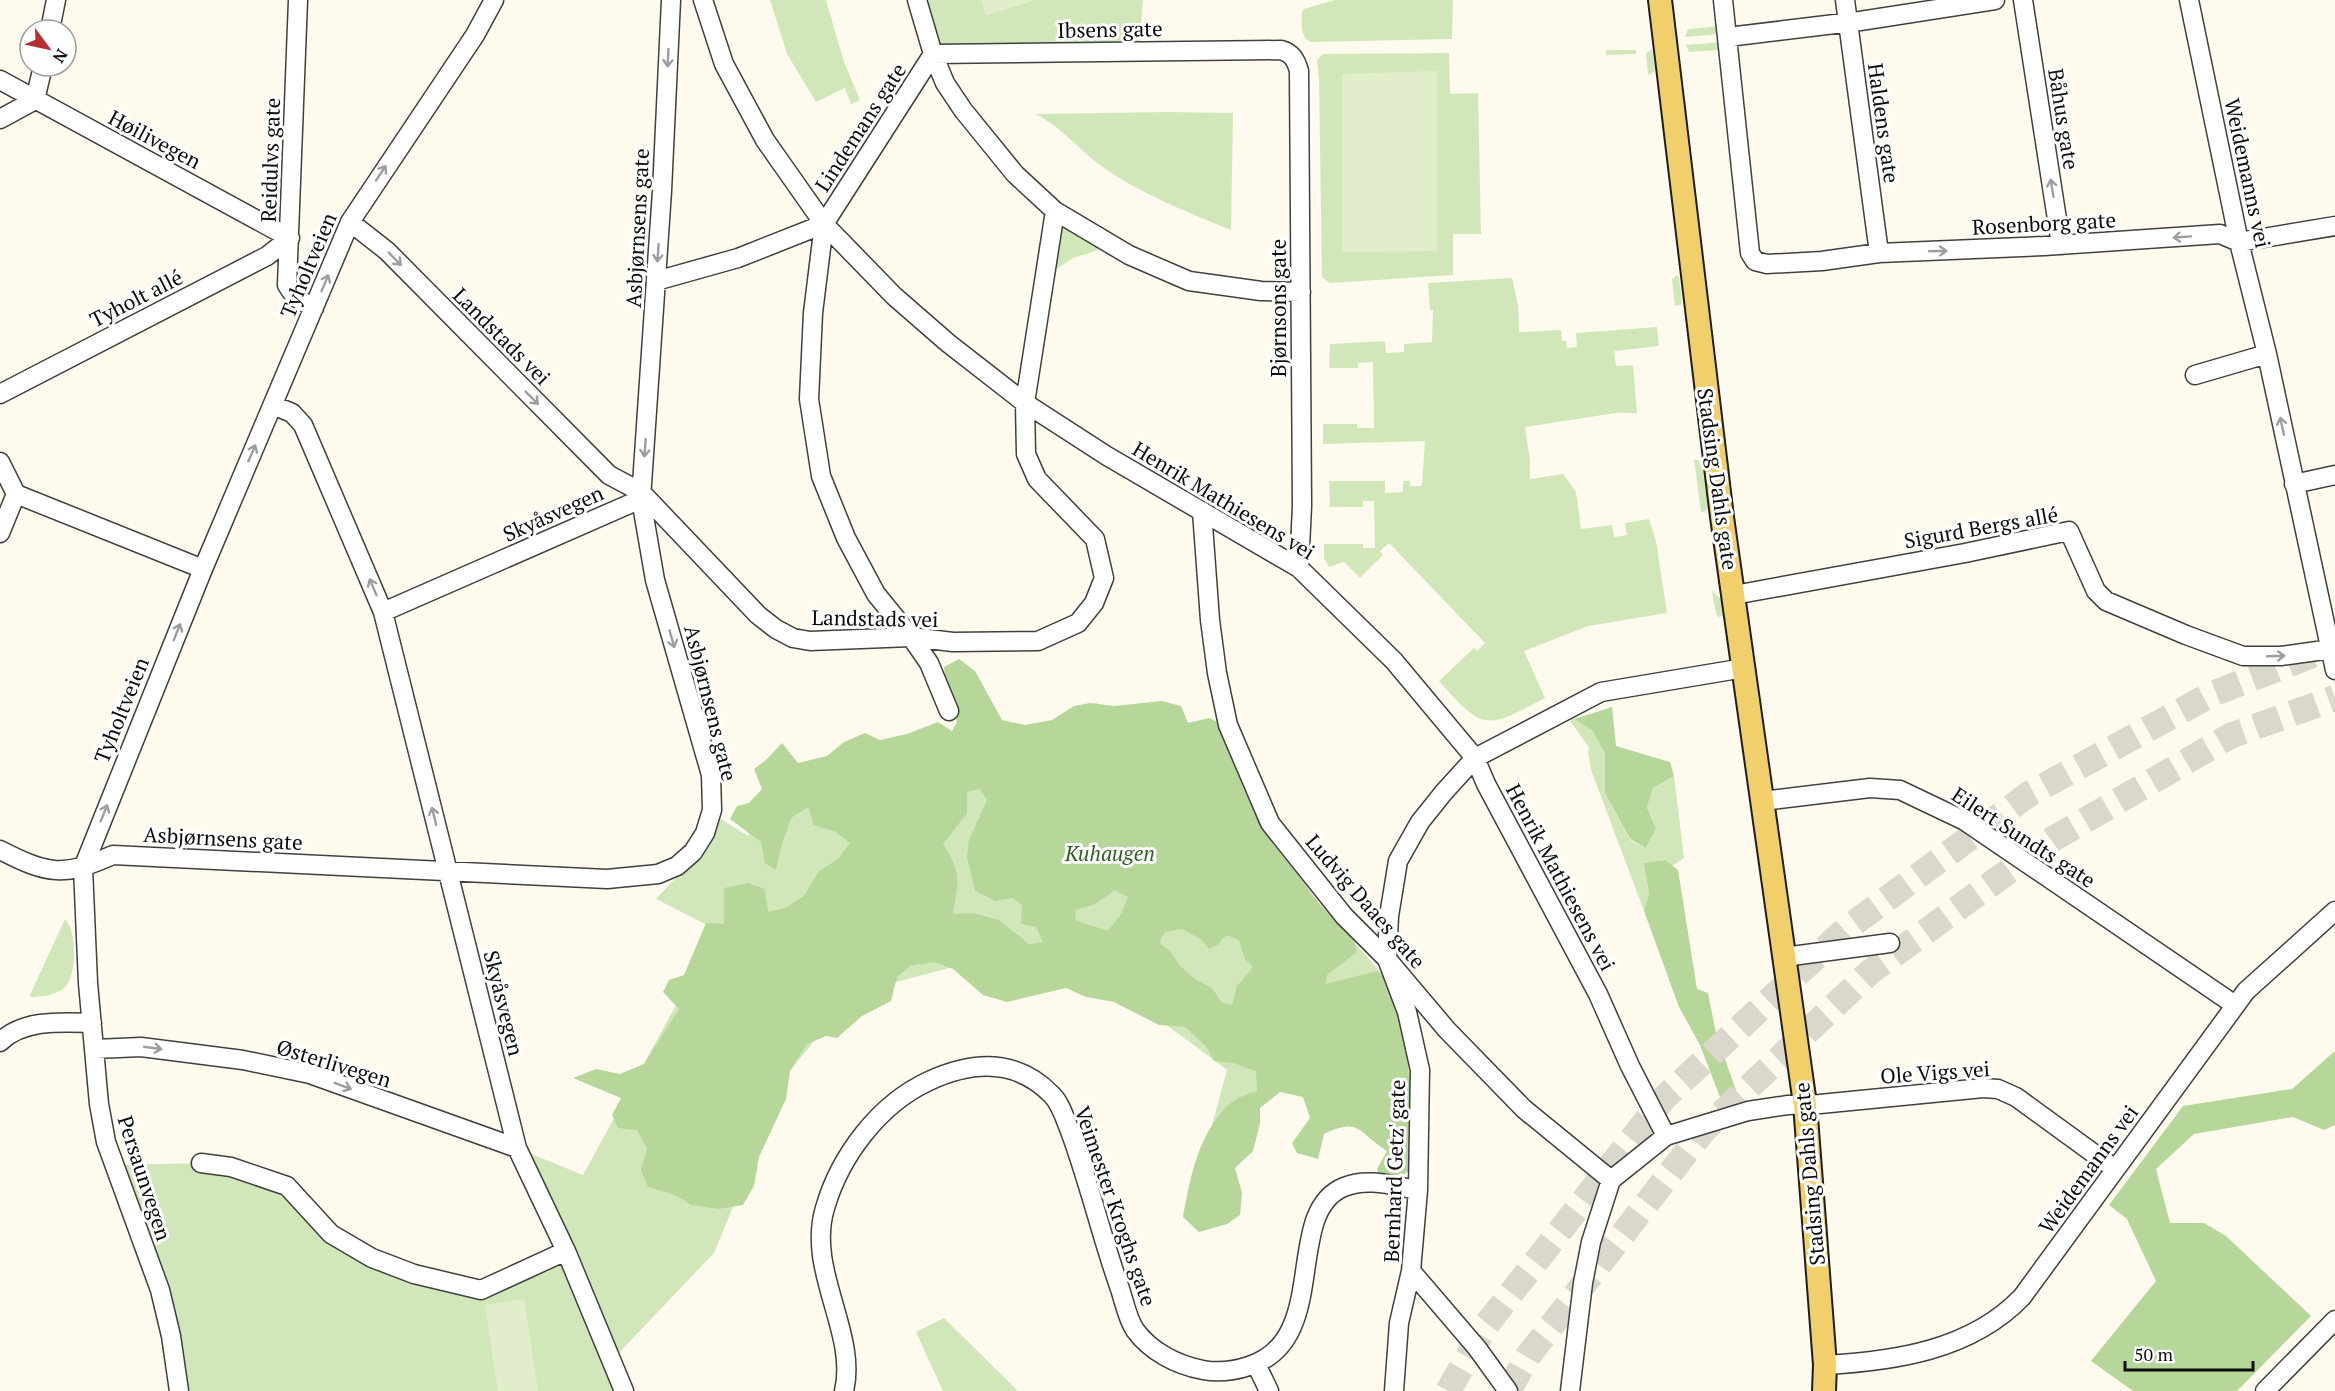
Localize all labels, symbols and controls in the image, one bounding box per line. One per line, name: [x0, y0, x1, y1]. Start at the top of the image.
street label: Ibsens gate: [1057, 14, 1163, 44]
north arrow: [18, 18, 78, 78]
text: N: [48, 45, 73, 67]
one-way arrow: [663, 48, 674, 68]
street label: Lindemans gate: [808, 57, 912, 197]
street label: Haldens gate: [1862, 61, 1906, 185]
street label: Båhus gate: [2042, 66, 2086, 172]
street label: Weidemanns vei: [2218, 96, 2278, 250]
street label: Reidulvs gate: [254, 97, 286, 223]
street label: Høilivegen: [104, 103, 207, 175]
street label: Asbjørnsens gate: [619, 148, 655, 308]
one-way arrow: [376, 165, 388, 182]
one-way arrow: [2046, 178, 2057, 198]
street label: Rosenborg gate: [1971, 205, 2117, 241]
street label: Tyholtveien: [273, 208, 343, 322]
one-way arrow: [2173, 232, 2193, 243]
street label: Bjørnsons gate: [1264, 239, 1292, 377]
one-way arrow: [652, 243, 663, 263]
one-way arrow: [1927, 245, 1947, 257]
one-way arrow: [388, 252, 402, 267]
street label: Tyholt allé: [85, 263, 187, 333]
one-way arrow: [320, 274, 331, 293]
street label: Landstads vei: [447, 281, 557, 391]
street label: Stadsing Dahls gate: [1691, 386, 1745, 572]
one-way arrow: [524, 391, 539, 406]
one-way arrow: [2276, 417, 2287, 437]
street label: Henrik Mathiesens vei: [1128, 434, 1320, 566]
one-way arrow: [639, 437, 650, 457]
one-way arrow: [247, 444, 259, 462]
street label: Skyåsvegen: [498, 478, 608, 548]
street label: Sigurd Bergs allé: [1902, 500, 2060, 554]
one-way arrow: [367, 578, 378, 597]
street label: Landstads vei: [811, 603, 939, 633]
street label: Asbjørnsens gate: [678, 622, 744, 784]
one-way arrow: [172, 624, 183, 642]
one-way arrow: [667, 629, 678, 648]
one-way arrow: [2265, 650, 2285, 661]
street label: Tyholtveien: [87, 652, 155, 767]
street label: Henrik Mathiesens vei: [1500, 779, 1622, 975]
street label: Eilert Sundts gate: [1947, 780, 2101, 894]
one-way arrow: [99, 804, 110, 823]
one-way arrow: [427, 807, 439, 826]
street label: Asbjørnsens gate: [143, 820, 303, 856]
street label: Ludvig Daaes gate: [1300, 828, 1432, 974]
park label: Kuhaugen: [1064, 839, 1155, 867]
street label: Skyåsvegen: [477, 948, 531, 1059]
street label: Østerlivegen: [273, 1032, 395, 1094]
one-way arrow: [142, 1043, 162, 1054]
street label: Ole Vigs vei: [1879, 1054, 1991, 1090]
street label: Bernhard Getz' gate: [1377, 1079, 1411, 1263]
street label: Stadsing Dahls gate: [1787, 1081, 1831, 1267]
one-way arrow: [334, 1082, 352, 1093]
street label: Weidemanns vei: [2032, 1099, 2144, 1239]
street label: Veimester Kroghs gate: [1069, 1102, 1163, 1310]
street label: Persaunvegen: [112, 1112, 179, 1244]
scale bar: [2125, 1334, 2252, 1372]
text: 50 m: [2134, 1342, 2174, 1366]

